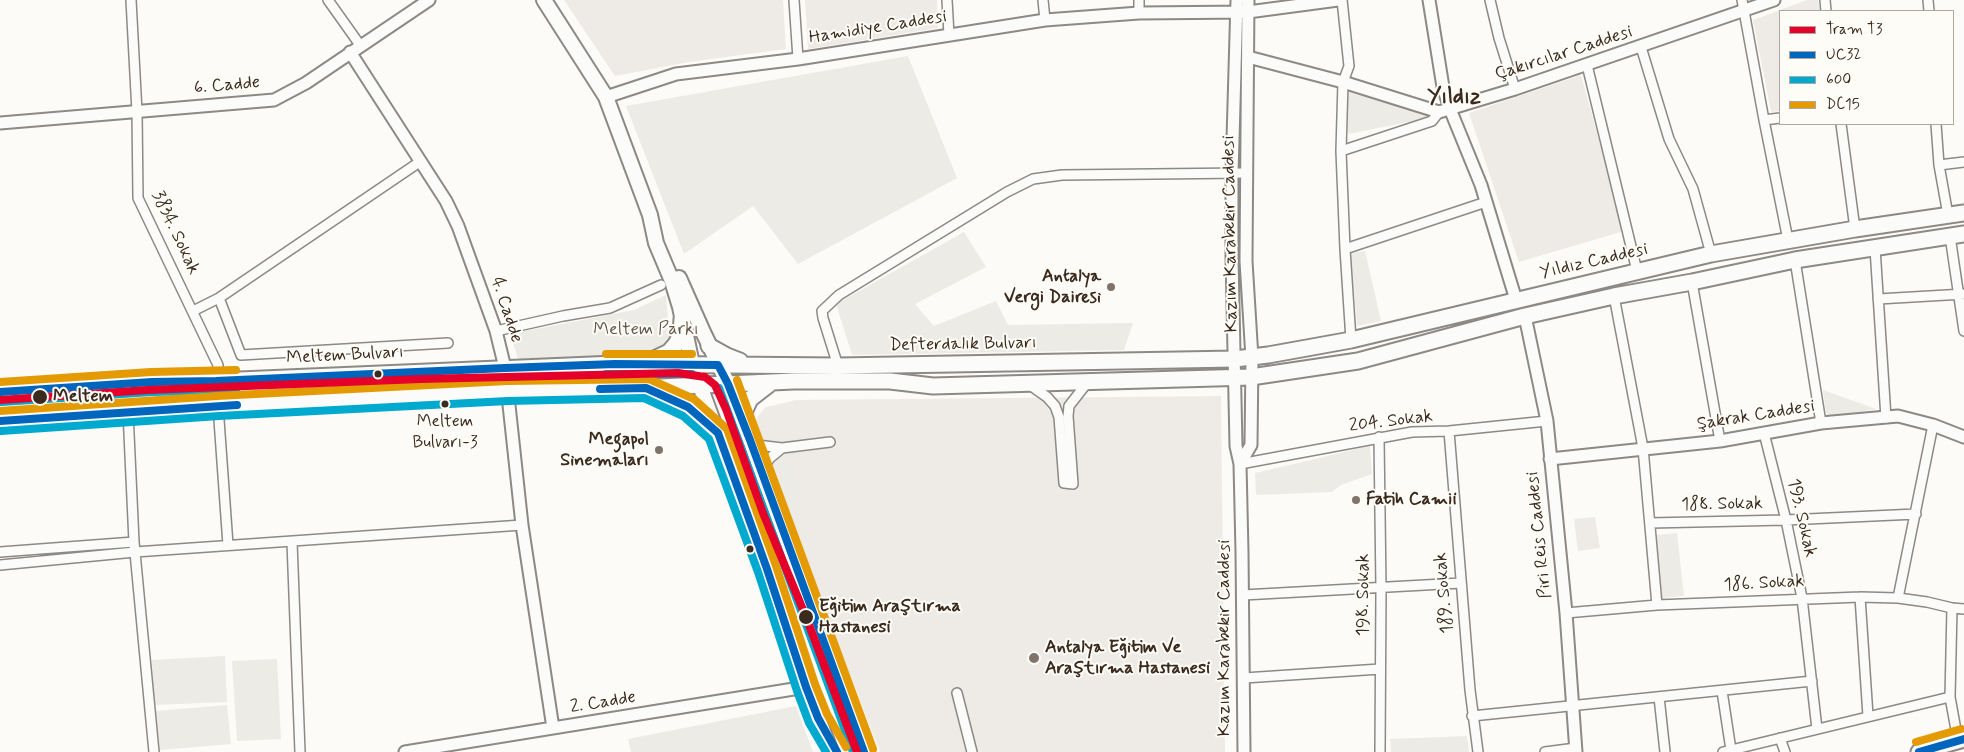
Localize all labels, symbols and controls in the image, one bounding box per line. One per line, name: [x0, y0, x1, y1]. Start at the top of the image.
street label: Hamidiye Caddesi: [808, 6, 948, 50]
legend: [1779, 10, 1954, 125]
text: Tram T3: [1826, 20, 1882, 40]
street label: Çakırcılar Caddesi: [1493, 22, 1635, 86]
text: UC32: [1826, 45, 1861, 65]
text: 600: [1826, 70, 1851, 90]
street label: 6. Cadde: [193, 72, 261, 100]
district label: Yıldız: [1427, 85, 1481, 111]
text: DC15: [1826, 95, 1860, 115]
street label: Kazım Karabekir Caddesi: [1218, 135, 1244, 333]
street label: 3834. Sokak: [146, 188, 204, 278]
street label: Yıldız Caddesi: [1538, 239, 1650, 285]
place label: Antalya Vergi Dairesi: [1004, 266, 1101, 308]
street label: 4. Cadde: [485, 274, 527, 346]
marker: Antalya Vergi Dairesi: [1105, 281, 1117, 293]
park label: Meltem Parkı: [593, 319, 699, 341]
street label: Defterdalık Bulvarı: [889, 333, 1037, 357]
street label: Meltem Bulvarı: [286, 342, 404, 370]
unlabelled marker: [373, 369, 383, 379]
place label: Meltem: [53, 386, 113, 408]
marker: Meltem: [31, 388, 49, 406]
street label: Şakrak Caddesi: [1696, 396, 1816, 436]
marker: Meltem Bulvarı-3: [440, 399, 450, 409]
street label: 204. Sokak: [1348, 406, 1434, 438]
place label: Meltem Bulvarı-3: [412, 412, 478, 452]
place label: Megapol Sinemaları: [560, 429, 649, 472]
marker: Megapol Sinemaları: [653, 444, 665, 456]
street label: Piri Reis Caddesi: [1523, 470, 1557, 600]
street label: 193. Sokak: [1781, 476, 1821, 560]
place label: Fatih Camii: [1366, 489, 1457, 511]
street label: 188. Sokak: [1681, 493, 1763, 517]
marker: Fatih Camii: [1350, 494, 1362, 506]
street label: Kazım Karabekir Caddesi: [1214, 540, 1236, 736]
unlabelled marker: [745, 544, 755, 554]
street label: 189. Sokak: [1431, 551, 1459, 635]
street label: 198. Sokak: [1353, 554, 1375, 636]
street label: 186. Sokak: [1723, 571, 1805, 597]
place label: Eğitim Araştırma Hastanesi: [819, 596, 961, 638]
marker: Eğitim Araştırma Hastanesi: [797, 608, 815, 626]
place label: Antalya Eğitim Ve Araştırma Hastanesi: [1045, 637, 1210, 680]
marker: Antalya Eğitim Ve Araştırma Hastanesi: [1027, 651, 1041, 665]
street label: 2. Cadde: [569, 687, 637, 719]

